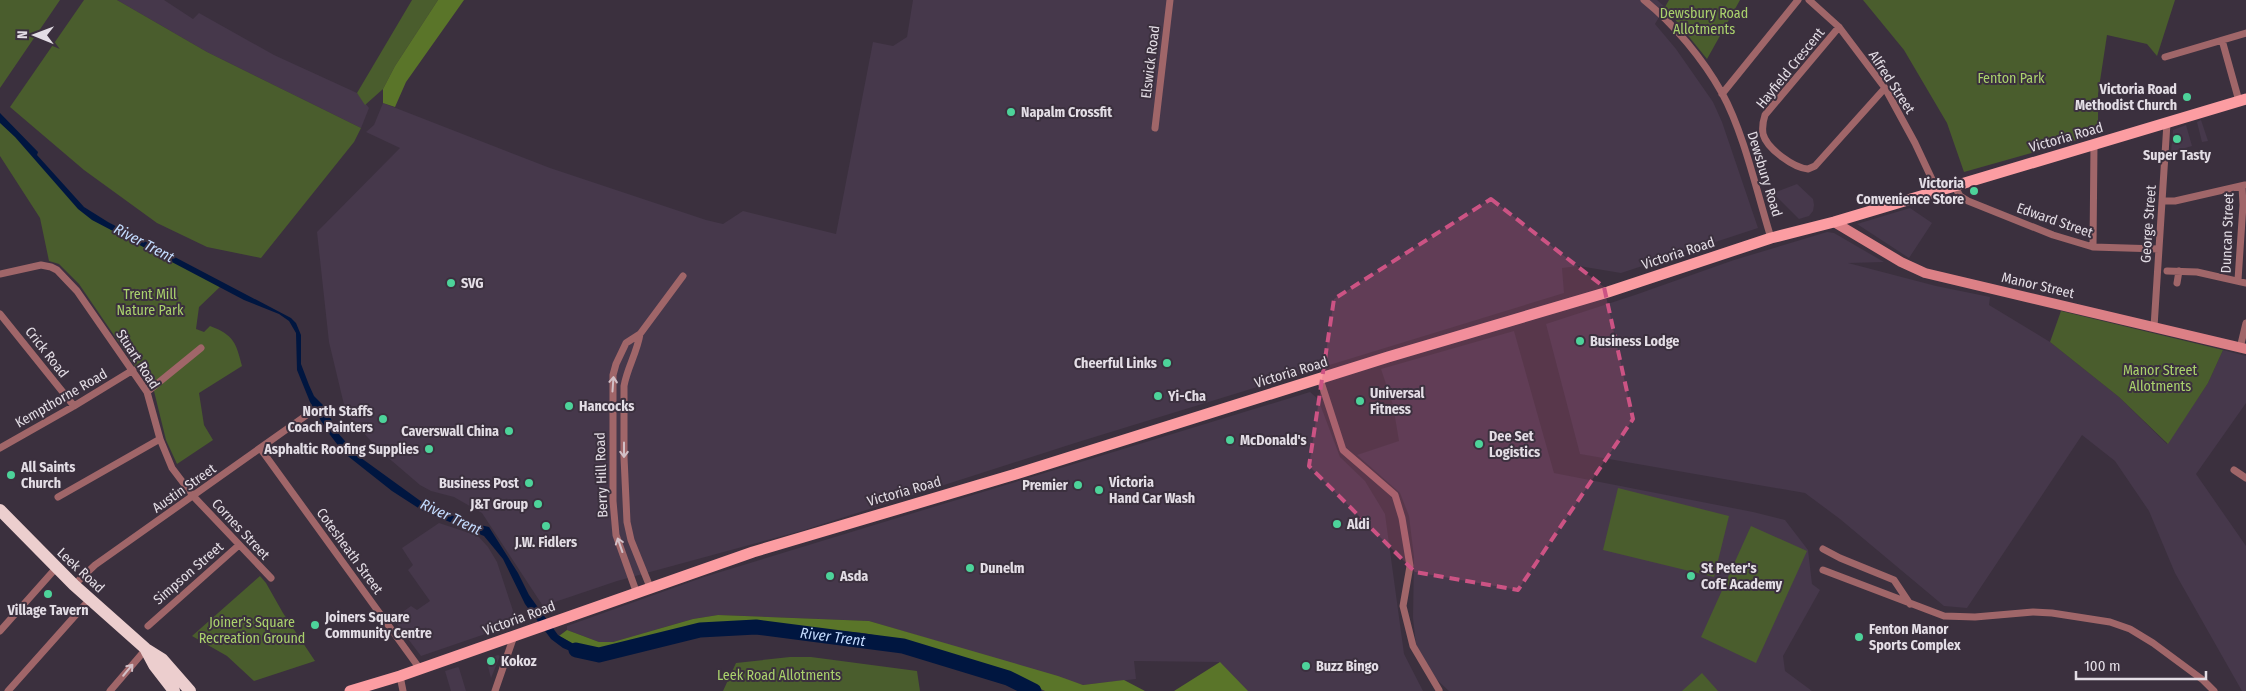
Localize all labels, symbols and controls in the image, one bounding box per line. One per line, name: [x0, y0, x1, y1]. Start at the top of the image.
park label: Dewsbury Road Allotments: [1660, 5, 1748, 38]
north arrow: [10, 10, 60, 60]
street label: Hayfield Crescent: [1753, 24, 1828, 112]
street label: Elswick Road: [1138, 25, 1163, 100]
text: N: [14, 30, 31, 39]
street label: Alfred Street: [1865, 47, 1919, 117]
park label: Fenton Park: [1977, 70, 2045, 87]
place label: Victoria Road Methodist Church: [2075, 81, 2177, 114]
marker: Victoria Road Methodist Church: [2181, 91, 2193, 103]
place label: Napalm Crossfit: [1021, 104, 1113, 121]
marker: Napalm Crossfit: [1005, 106, 1017, 118]
street label: Victoria Road: [2027, 119, 2105, 156]
street label: Dewsbury Road: [1743, 129, 1786, 219]
marker: Super Tasty: [2171, 133, 2183, 145]
place label: Super Tasty: [2143, 147, 2211, 164]
place label: Victoria Convenience Store: [1856, 175, 1964, 208]
street label: George Street: [2137, 184, 2160, 264]
marker: Victoria Convenience Store: [1968, 185, 1980, 197]
street label: Duncan Street: [2218, 192, 2237, 274]
street label: Edward Street: [2015, 200, 2096, 242]
water label: River Trent: [111, 220, 177, 266]
street label: Victoria Road: [1639, 234, 1717, 273]
street label: Manor Street: [2000, 269, 2076, 302]
place label: SVG: [461, 275, 484, 292]
marker: SVG: [445, 277, 457, 289]
park label: Trent Mill Nature Park: [117, 286, 184, 319]
street label: Crick Road: [21, 323, 72, 381]
street label: Stuart Road: [112, 326, 163, 392]
place label: Business Lodge: [1590, 333, 1679, 350]
marker: Business Lodge: [1574, 335, 1586, 347]
street label: Victoria Road: [1252, 353, 1330, 392]
place label: Cheerful Links: [1074, 355, 1157, 372]
marker: Cheerful Links: [1161, 357, 1173, 369]
park label: Manor Street Allotments: [2123, 362, 2197, 395]
street label: Kempthorne Road: [12, 365, 110, 432]
one-way arrow: [608, 376, 617, 392]
place label: Universal Fitness: [1370, 385, 1425, 418]
place label: Yi-Cha: [1167, 388, 1206, 405]
marker: Yi-Cha: [1152, 390, 1164, 402]
marker: Universal Fitness: [1354, 395, 1366, 407]
place label: Hancocks: [579, 398, 634, 415]
marker: Hancocks: [563, 400, 575, 412]
place label: North Staffs Coach Painters: [288, 403, 373, 436]
marker: North Staffs Coach Painters: [377, 413, 389, 425]
place label: Caverswall China: [401, 423, 499, 440]
marker: Caverswall China: [503, 425, 515, 437]
place label: Dee Set Logistics: [1489, 428, 1540, 461]
street label: Berry Hill Road: [592, 432, 611, 518]
place label: McDonald's: [1240, 432, 1307, 449]
marker: McDonald's: [1224, 434, 1236, 446]
marker: Dee Set Logistics: [1473, 438, 1485, 450]
place label: Asphaltic Roofing Supplies: [263, 441, 419, 458]
one-way arrow: [619, 442, 629, 458]
marker: Asphaltic Roofing Supplies: [423, 443, 435, 455]
place label: All Saints Church: [20, 459, 75, 492]
street label: Austin Street: [149, 460, 220, 517]
marker: All Saints Church: [5, 469, 17, 481]
street label: Victoria Road: [865, 473, 943, 510]
place label: Victoria Hand Car Wash: [1108, 474, 1195, 507]
place label: Business Post: [439, 475, 520, 492]
marker: Business Post: [523, 477, 535, 489]
place label: Premier: [1022, 477, 1069, 494]
marker: Premier: [1072, 479, 1084, 491]
marker: Victoria Hand Car Wash: [1093, 484, 1105, 496]
street label: Cornes Street: [208, 495, 273, 564]
water label: River Trent: [418, 495, 485, 539]
place label: J&T Group: [469, 496, 528, 513]
marker: J&T Group: [532, 498, 544, 510]
street label: Cotesheath Street: [313, 505, 387, 598]
place label: Aldi: [1346, 516, 1370, 533]
marker: Aldi: [1331, 518, 1343, 530]
marker: J.W. Fidlers: [540, 520, 552, 532]
place label: J.W. Fidlers: [514, 534, 577, 551]
street label: Simpson Street: [150, 538, 227, 608]
one-way arrow: [615, 538, 624, 554]
street label: Leek Road: [53, 544, 108, 597]
place label: Dunelm: [980, 560, 1025, 577]
place label: St Peter's CofE Academy: [1701, 560, 1783, 593]
marker: Dunelm: [964, 562, 976, 574]
place label: Asda: [839, 568, 868, 585]
marker: Asda: [824, 570, 836, 582]
marker: St Peter's CofE Academy: [1685, 570, 1697, 582]
marker: Village Tavern: [42, 588, 54, 600]
street label: Victoria Road: [481, 597, 558, 639]
place label: Village Tavern: [7, 602, 88, 619]
place label: Joiners Square Community Centre: [324, 609, 432, 642]
park label: Joiner's Square Recreation Ground: [199, 614, 305, 647]
marker: Joiners Square Community Centre: [309, 619, 321, 631]
place label: Fenton Manor Sports Complex: [1869, 621, 1961, 654]
water label: River Trent: [799, 624, 866, 650]
marker: Fenton Manor Sports Complex: [1853, 631, 1865, 643]
scale bar: [2076, 648, 2206, 680]
place label: Kokoz: [501, 653, 537, 670]
marker: Kokoz: [485, 655, 497, 667]
text: 100 m: [2084, 657, 2121, 675]
place label: Buzz Bingo: [1316, 658, 1379, 675]
marker: Buzz Bingo: [1300, 660, 1312, 672]
one-way arrow: [122, 664, 133, 677]
park label: Leek Road Allotments: [717, 667, 841, 684]

